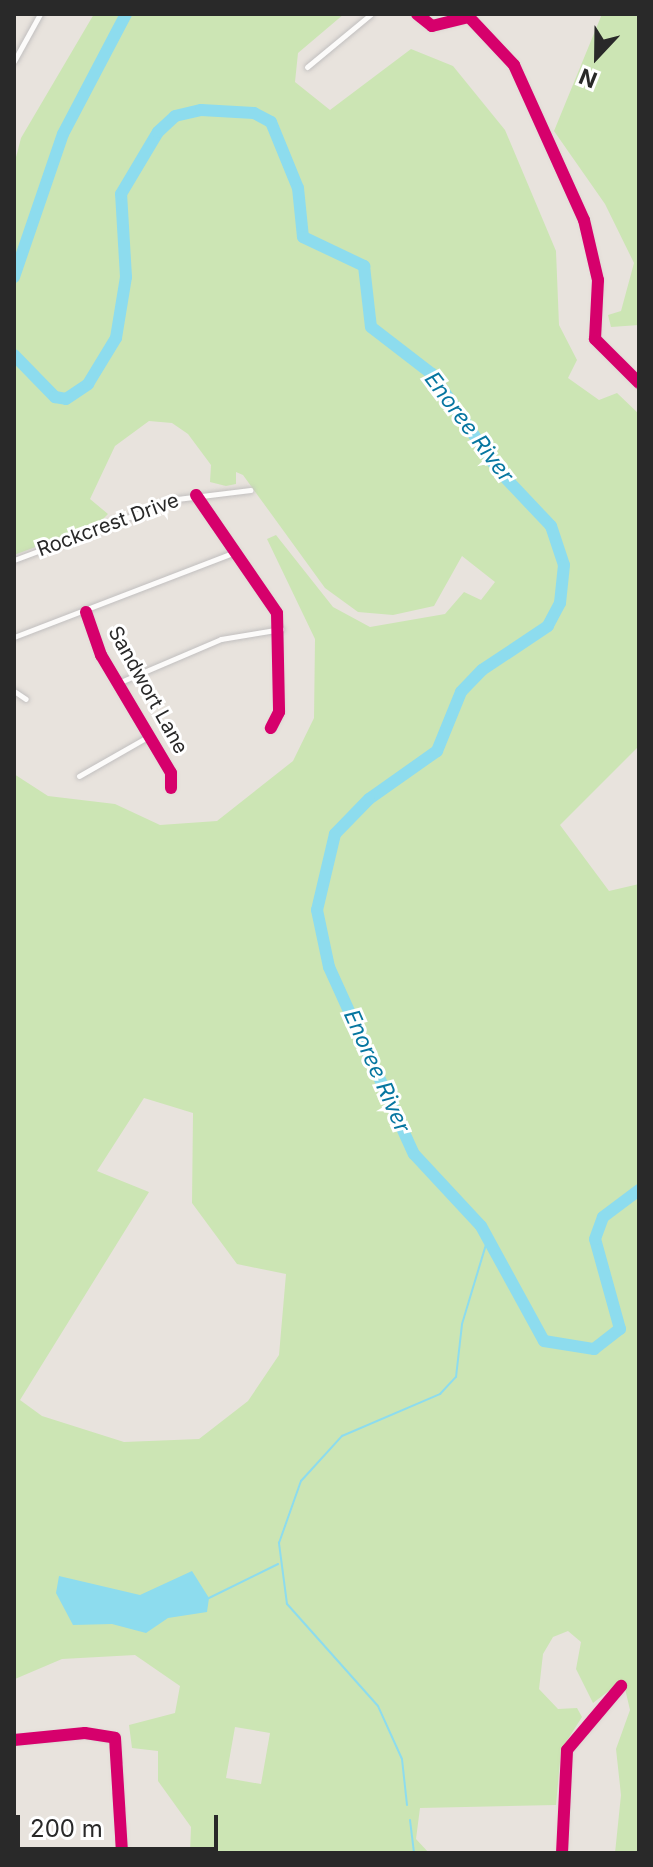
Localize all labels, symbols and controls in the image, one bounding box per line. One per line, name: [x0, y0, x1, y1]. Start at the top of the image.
north arrow: [557, 16, 637, 96]
text: N: [575, 63, 601, 93]
water label: Enoree River: [419, 367, 519, 487]
street label: Rockcrest Drive: [34, 488, 182, 562]
street label: Sandwort Lane: [103, 622, 193, 758]
water label: Enoree River: [338, 1006, 416, 1136]
scale bar: [20, 1799, 222, 1849]
text: 200 m: [30, 1814, 103, 1843]

